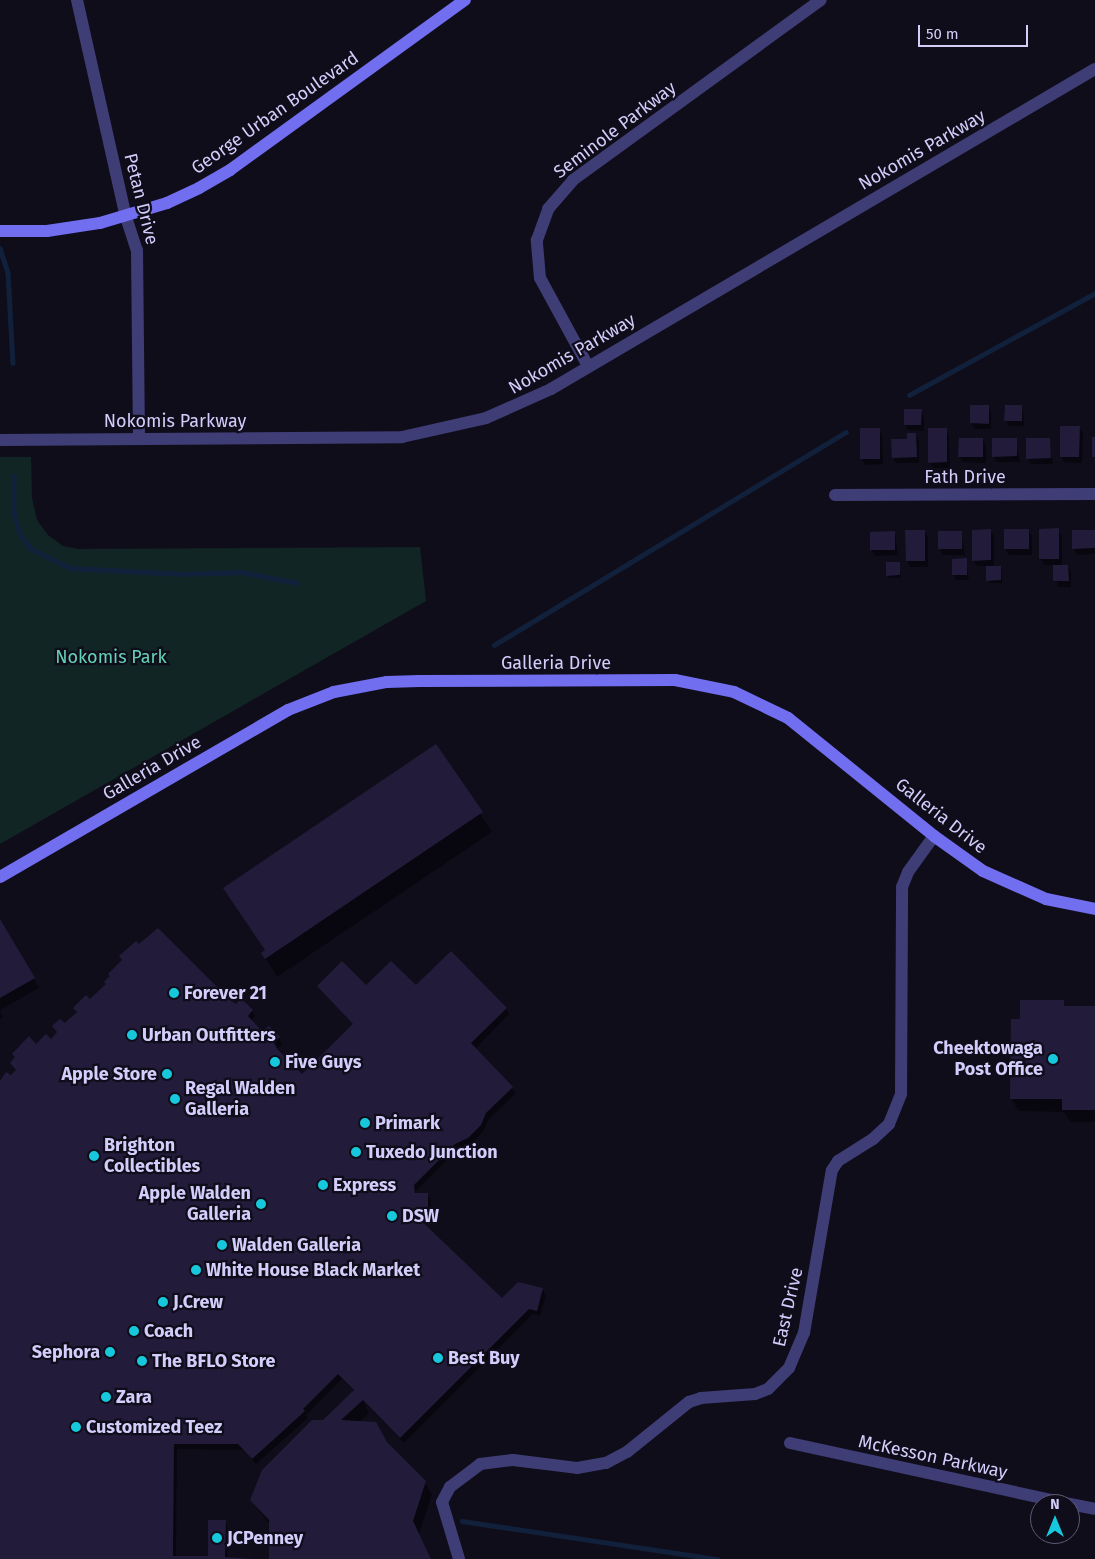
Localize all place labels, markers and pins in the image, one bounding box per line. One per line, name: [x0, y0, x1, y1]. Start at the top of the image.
place label: Forever 21: [184, 982, 267, 1004]
marker: Forever 21: [168, 987, 180, 999]
place label: Urban Outfitters: [142, 1024, 276, 1046]
marker: Urban Outfitters: [126, 1029, 138, 1041]
place label: Cheektowaga Post Office: [933, 1038, 1043, 1080]
place label: Five Guys: [285, 1051, 361, 1073]
marker: Cheektowaga Post Office: [1047, 1053, 1059, 1065]
marker: Five Guys: [269, 1056, 281, 1068]
place label: Apple Store: [61, 1063, 157, 1085]
marker: Apple Store: [161, 1068, 173, 1080]
place label: Regal Walden Galleria: [185, 1078, 295, 1120]
marker: Regal Walden Galleria: [169, 1093, 181, 1105]
place label: Primark: [375, 1112, 440, 1134]
marker: Primark: [359, 1117, 371, 1129]
place label: Brighton Collectibles: [104, 1135, 200, 1178]
place label: Tuxedo Junction: [366, 1141, 498, 1163]
marker: Tuxedo Junction: [350, 1146, 362, 1158]
marker: Brighton Collectibles: [88, 1150, 100, 1162]
place label: Express: [333, 1174, 396, 1196]
marker: Express: [317, 1179, 329, 1191]
place label: Apple Walden Galleria: [139, 1183, 251, 1226]
marker: Apple Walden Galleria: [255, 1198, 267, 1210]
place label: DSW: [402, 1205, 439, 1227]
marker: DSW: [386, 1210, 398, 1222]
place label: Walden Galleria: [232, 1234, 361, 1256]
marker: Walden Galleria: [216, 1239, 228, 1251]
place label: White House Black Market: [206, 1259, 420, 1281]
marker: White House Black Market: [190, 1264, 202, 1276]
place label: J.Crew: [173, 1291, 223, 1313]
marker: J.Crew: [157, 1296, 169, 1308]
place label: Coach: [144, 1320, 193, 1342]
marker: Coach: [128, 1325, 140, 1337]
place label: Sephora: [32, 1341, 100, 1363]
marker: Sephora: [104, 1346, 116, 1358]
place label: Best Buy: [448, 1347, 520, 1369]
place label: The BFLO Store: [152, 1350, 275, 1372]
marker: Best Buy: [432, 1352, 444, 1364]
marker: The BFLO Store: [136, 1355, 148, 1367]
place label: Zara: [116, 1386, 152, 1408]
marker: Zara: [100, 1391, 112, 1403]
place label: Customized Teez: [86, 1416, 222, 1438]
marker: Customized Teez: [70, 1421, 82, 1433]
place label: JCPenney: [227, 1527, 303, 1549]
marker: JCPenney: [211, 1532, 223, 1544]

